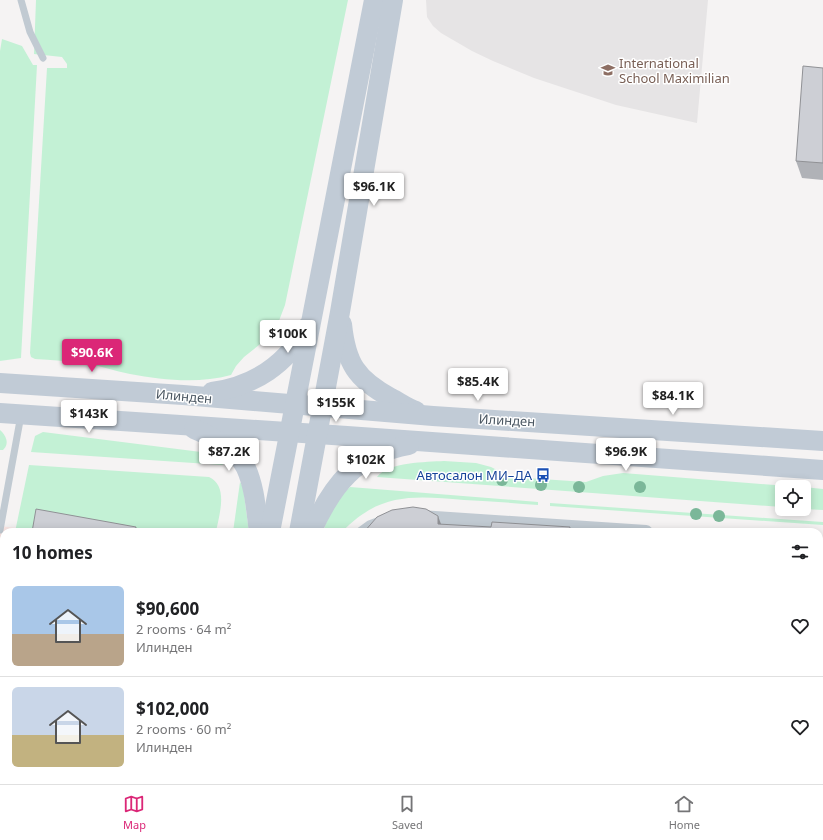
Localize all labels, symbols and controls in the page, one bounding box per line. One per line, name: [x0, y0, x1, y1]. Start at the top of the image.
place label: International School Maximilian: [619, 54, 730, 87]
school or university icon: International School Maximilian: [600, 62, 616, 78]
pin: $96.1K: [341, 173, 407, 207]
text: $96.1K: [353, 177, 395, 195]
pin: $100K: [260, 320, 316, 354]
text: $100K: [269, 324, 307, 342]
pin: $90.6K: [59, 339, 125, 373]
text: $90.6K: [71, 343, 113, 361]
pin: $85.4K: [445, 368, 511, 402]
text: $85.4K: [457, 372, 499, 390]
pin: $84.1K: [640, 382, 706, 416]
street label: Илинден: [155, 385, 213, 407]
text: $84.1K: [652, 386, 694, 404]
pin: $155K: [308, 389, 364, 423]
text: $155K: [317, 393, 355, 411]
pin: $143K: [61, 400, 117, 434]
text: $143K: [70, 404, 108, 422]
street label: Илинден: [478, 410, 536, 430]
pin: $87.2K: [196, 438, 262, 472]
pin: $96.9K: [593, 438, 659, 472]
text: $87.2K: [208, 442, 250, 460]
text: $96.9K: [605, 442, 647, 460]
pin: $102K: [338, 446, 394, 480]
text: $102K: [347, 450, 385, 468]
place label: Автосалон МИ–ДА: [417, 466, 533, 484]
bus stop icon: Автосалон МИ–ДА: [535, 467, 551, 483]
map controls: [775, 480, 811, 516]
button: locate: [775, 480, 811, 516]
text: 10 homes: [12, 541, 93, 564]
icon: filters: [789, 541, 811, 563]
text: $90,600: [136, 597, 199, 620]
icon: home: [44, 602, 92, 650]
icon: heart: [789, 615, 811, 637]
text: 2 rooms · 64 m²: [136, 620, 231, 638]
text: Илинден: [136, 638, 193, 656]
text: $102,000: [136, 697, 209, 720]
icon: home: [44, 703, 92, 751]
icon: heart: [789, 716, 811, 738]
text: 2 rooms · 60 m²: [136, 720, 231, 738]
text: Илинден: [136, 738, 193, 756]
tab: Map: [123, 793, 146, 832]
tab: Saved: [392, 793, 423, 832]
tab: Home: [669, 793, 700, 832]

